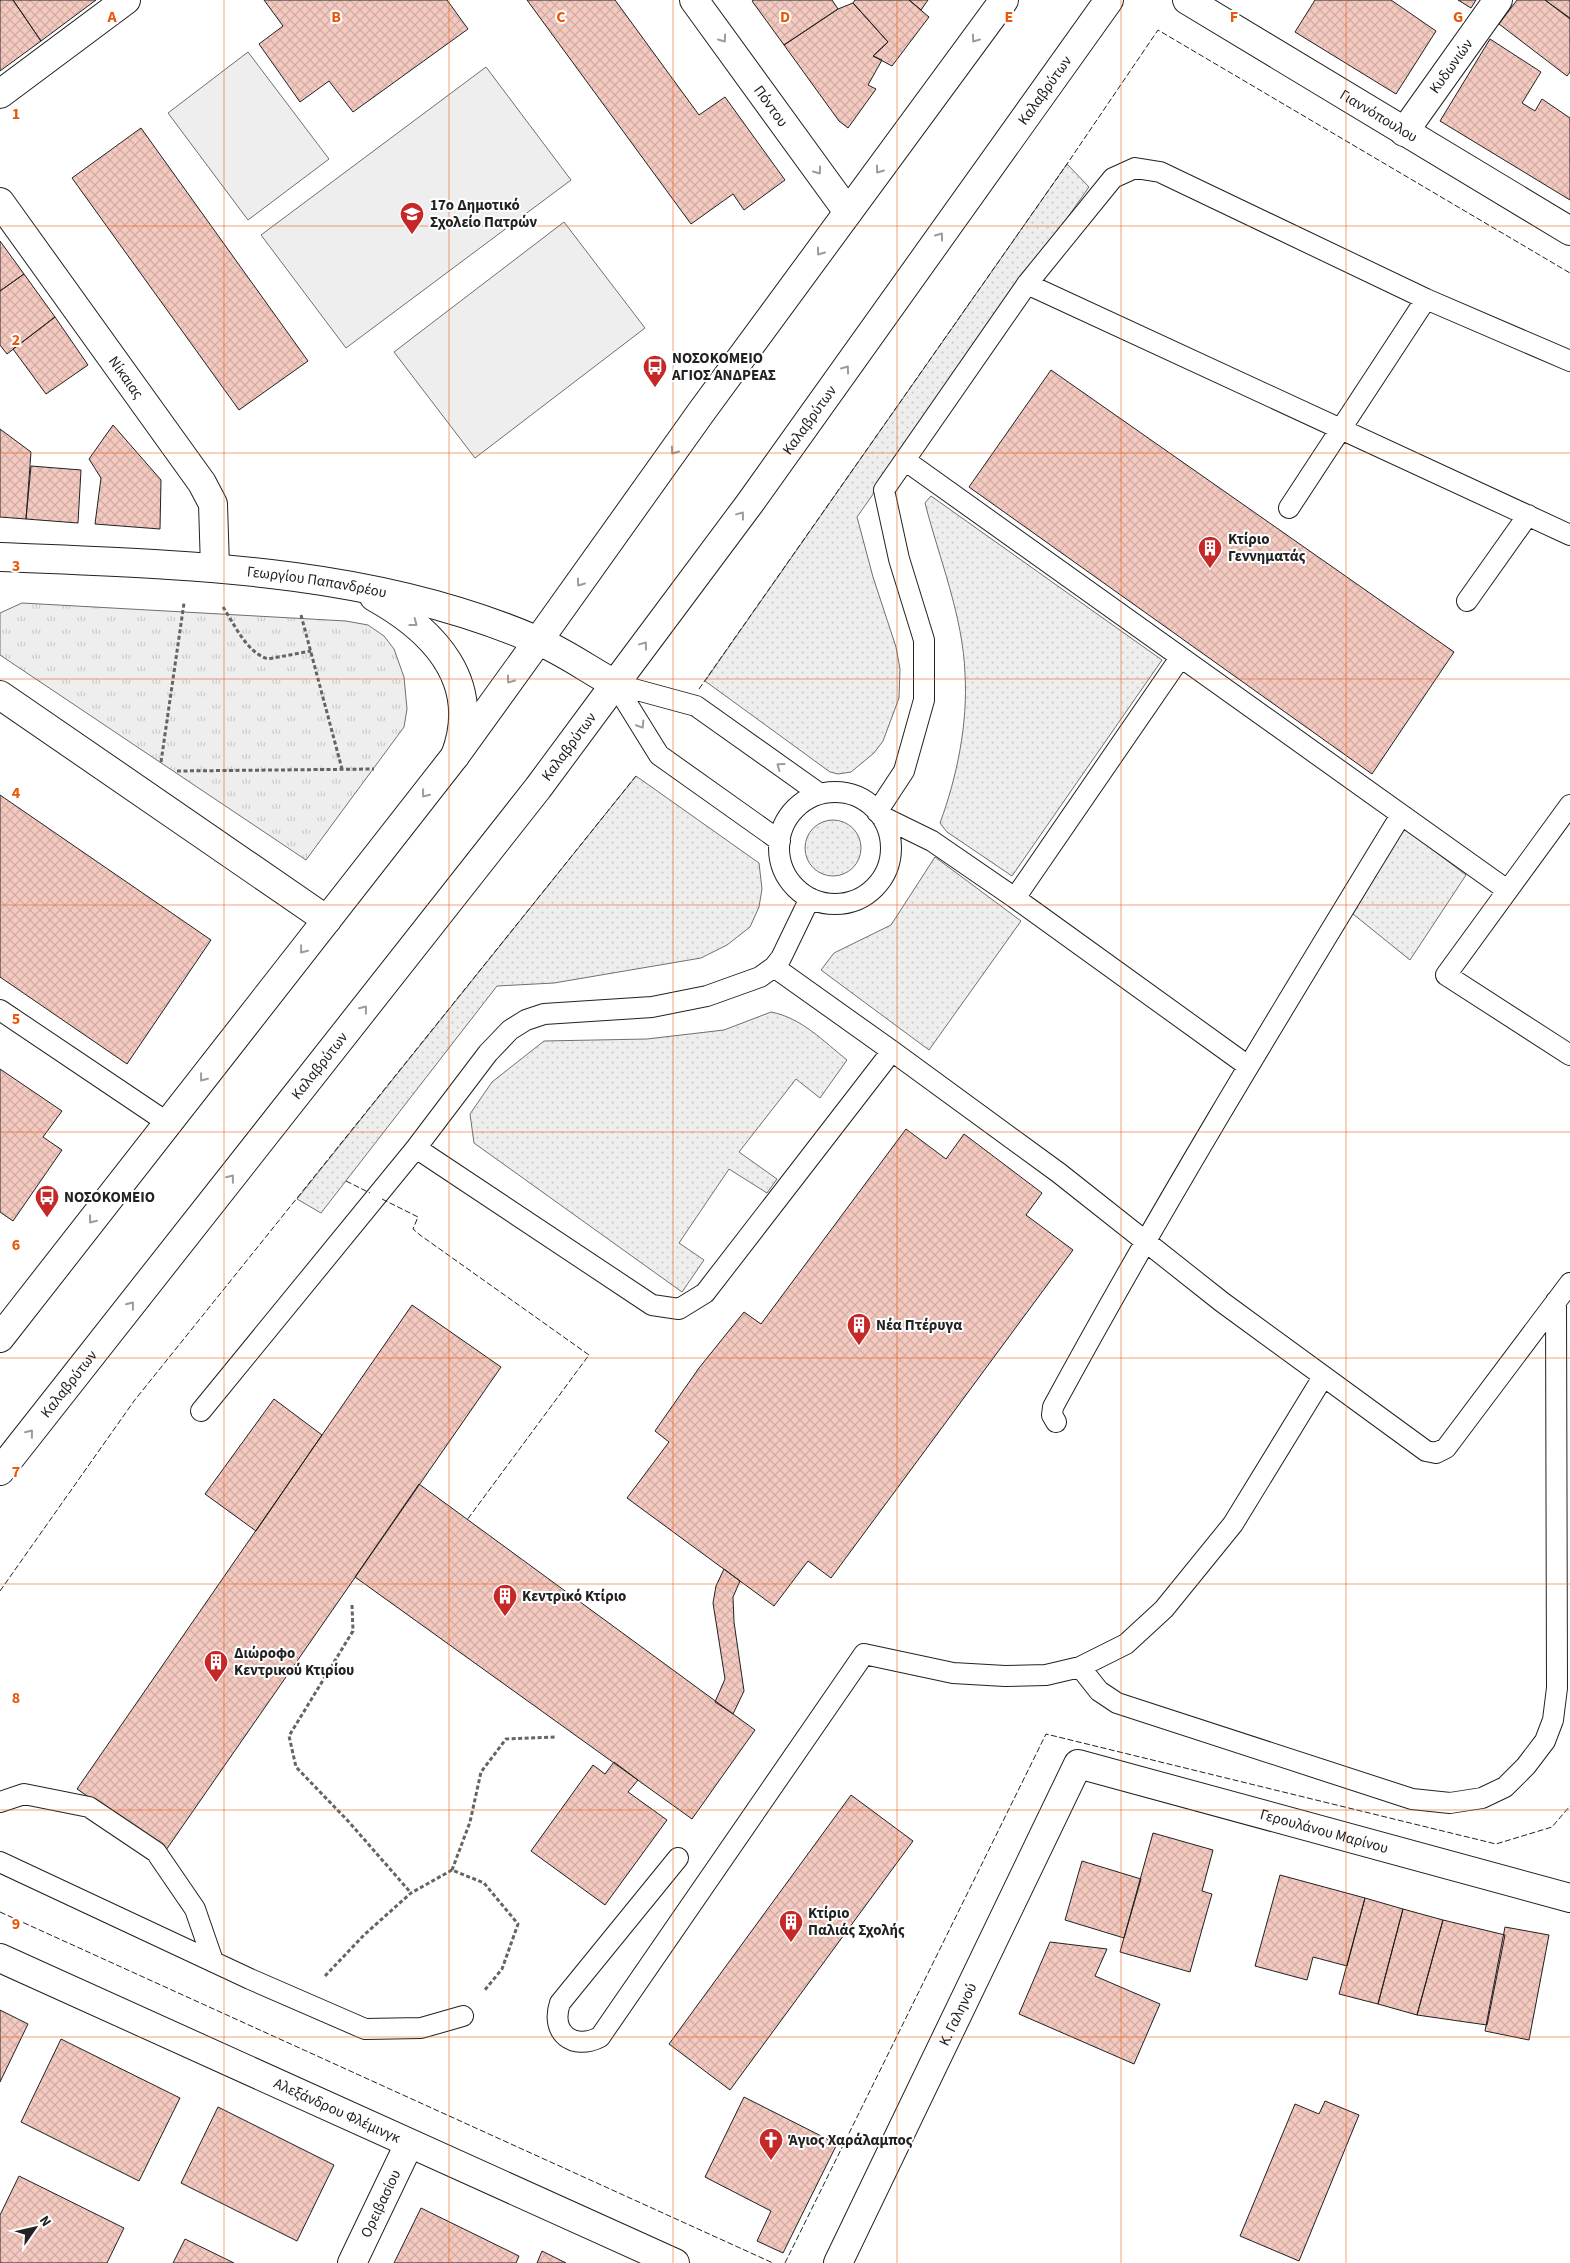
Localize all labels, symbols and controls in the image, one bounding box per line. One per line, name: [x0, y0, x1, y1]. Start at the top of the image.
text: A: [106, 6, 117, 28]
text: B: [331, 6, 341, 28]
text: C: [556, 6, 566, 28]
text: D: [780, 6, 790, 28]
text: E: [1005, 6, 1013, 28]
text: F: [1230, 6, 1238, 28]
text: G: [1453, 6, 1463, 28]
one-way arrow: [972, 33, 981, 43]
one-way arrow: [717, 34, 726, 43]
street label: Κυδωνιών: [1424, 34, 1478, 98]
street label: Καλαβρύτων: [1013, 51, 1077, 129]
street label: Πόντου: [749, 81, 793, 131]
street label: Γιαννόπουλου: [1336, 84, 1422, 147]
text: 1: [12, 103, 20, 125]
one-way arrow: [812, 165, 821, 175]
one-way arrow: [876, 165, 885, 174]
place label: 17ο Δημοτικό Σχολείο Πατρών: [430, 195, 537, 233]
school or university icon: 17ο Δημοτικό Σχολείο Πατρών: [399, 201, 425, 235]
one-way arrow: [934, 232, 943, 242]
one-way arrow: [817, 246, 825, 255]
text: 2: [12, 329, 20, 351]
place label: ΝΟΣΟΚΟΜΕΙΟ ΑΓΙΟΣ ΑΝΔΡΕΑΣ: [671, 348, 776, 386]
street label: Νίκαιας: [104, 352, 149, 403]
bus stop icon: ΝΟΣΟΚΟΜΕΙΟ ΑΓΙΟΣ ΑΝΔΡΕΑΣ: [642, 354, 668, 388]
one-way arrow: [840, 365, 849, 374]
street label: Καλαβρύτων: [777, 381, 841, 459]
one-way arrow: [671, 445, 680, 455]
one-way arrow: [735, 511, 744, 521]
place label: Κτίριο Γεννηματάς: [1228, 529, 1306, 567]
building icon: Κτίριο Γεννηματάς: [1197, 535, 1223, 569]
text: 3: [12, 555, 20, 577]
street label: Γεωργίου Παπανδρέου: [246, 561, 389, 603]
one-way arrow: [577, 577, 586, 587]
one-way arrow: [408, 617, 417, 626]
one-way arrow: [638, 641, 647, 651]
one-way arrow: [507, 674, 516, 684]
street label: Καλαβρύτων: [536, 708, 601, 785]
one-way arrow: [635, 720, 645, 729]
one-way arrow: [776, 763, 786, 772]
text: 4: [12, 782, 21, 804]
one-way arrow: [422, 788, 431, 798]
one-way arrow: [301, 944, 309, 953]
one-way arrow: [359, 1006, 367, 1015]
text: 5: [12, 1008, 20, 1030]
street label: Καλαβρύτων: [286, 1027, 353, 1104]
one-way arrow: [201, 1072, 209, 1081]
one-way arrow: [226, 1175, 234, 1184]
bus stop icon: ΝΟΣΟΚΟΜΕΙΟ: [34, 1184, 60, 1218]
place label: ΝΟΣΟΚΟΜΕΙΟ: [64, 1187, 155, 1208]
one-way arrow: [89, 1214, 98, 1223]
text: 6: [12, 1234, 20, 1256]
one-way arrow: [125, 1302, 133, 1311]
building icon: Νέα Πτέρυγα: [846, 1312, 872, 1346]
place label: Νέα Πτέρυγα: [876, 1315, 962, 1336]
street label: Καλαβρύτων: [35, 1346, 102, 1422]
one-way arrow: [24, 1429, 33, 1439]
text: 7: [12, 1461, 20, 1483]
building icon: Κεντρικό Κτίριο: [492, 1583, 518, 1617]
place label: Κεντρικό Κτίριο: [522, 1586, 626, 1607]
place label: Διώροφο Κεντρικού Κτιρίου: [234, 1643, 354, 1681]
building icon: Διώροφο Κεντρικού Κτιρίου: [203, 1649, 229, 1683]
text: 8: [12, 1687, 20, 1709]
street label: Γερουλάνου Μαρίνου: [1258, 1804, 1391, 1859]
place label: Κτίριο Παλιάς Σχολής: [808, 1903, 905, 1941]
building icon: Κτίριο Παλιάς Σχολής: [778, 1909, 804, 1943]
text: 9: [12, 1913, 20, 1935]
street label: Κ. Γαληνού: [933, 1979, 982, 2049]
street label: Αλεξάνδρου Φλέμινγκ: [271, 2073, 404, 2148]
church icon: Άγιος Χαράλαμπος: [758, 2127, 784, 2161]
place label: Άγιος Χαράλαμπος: [788, 2130, 913, 2151]
street label: Ορειβασίου: [355, 2166, 406, 2241]
north arrow: [10, 2203, 60, 2253]
text: N: [34, 2212, 56, 2231]

